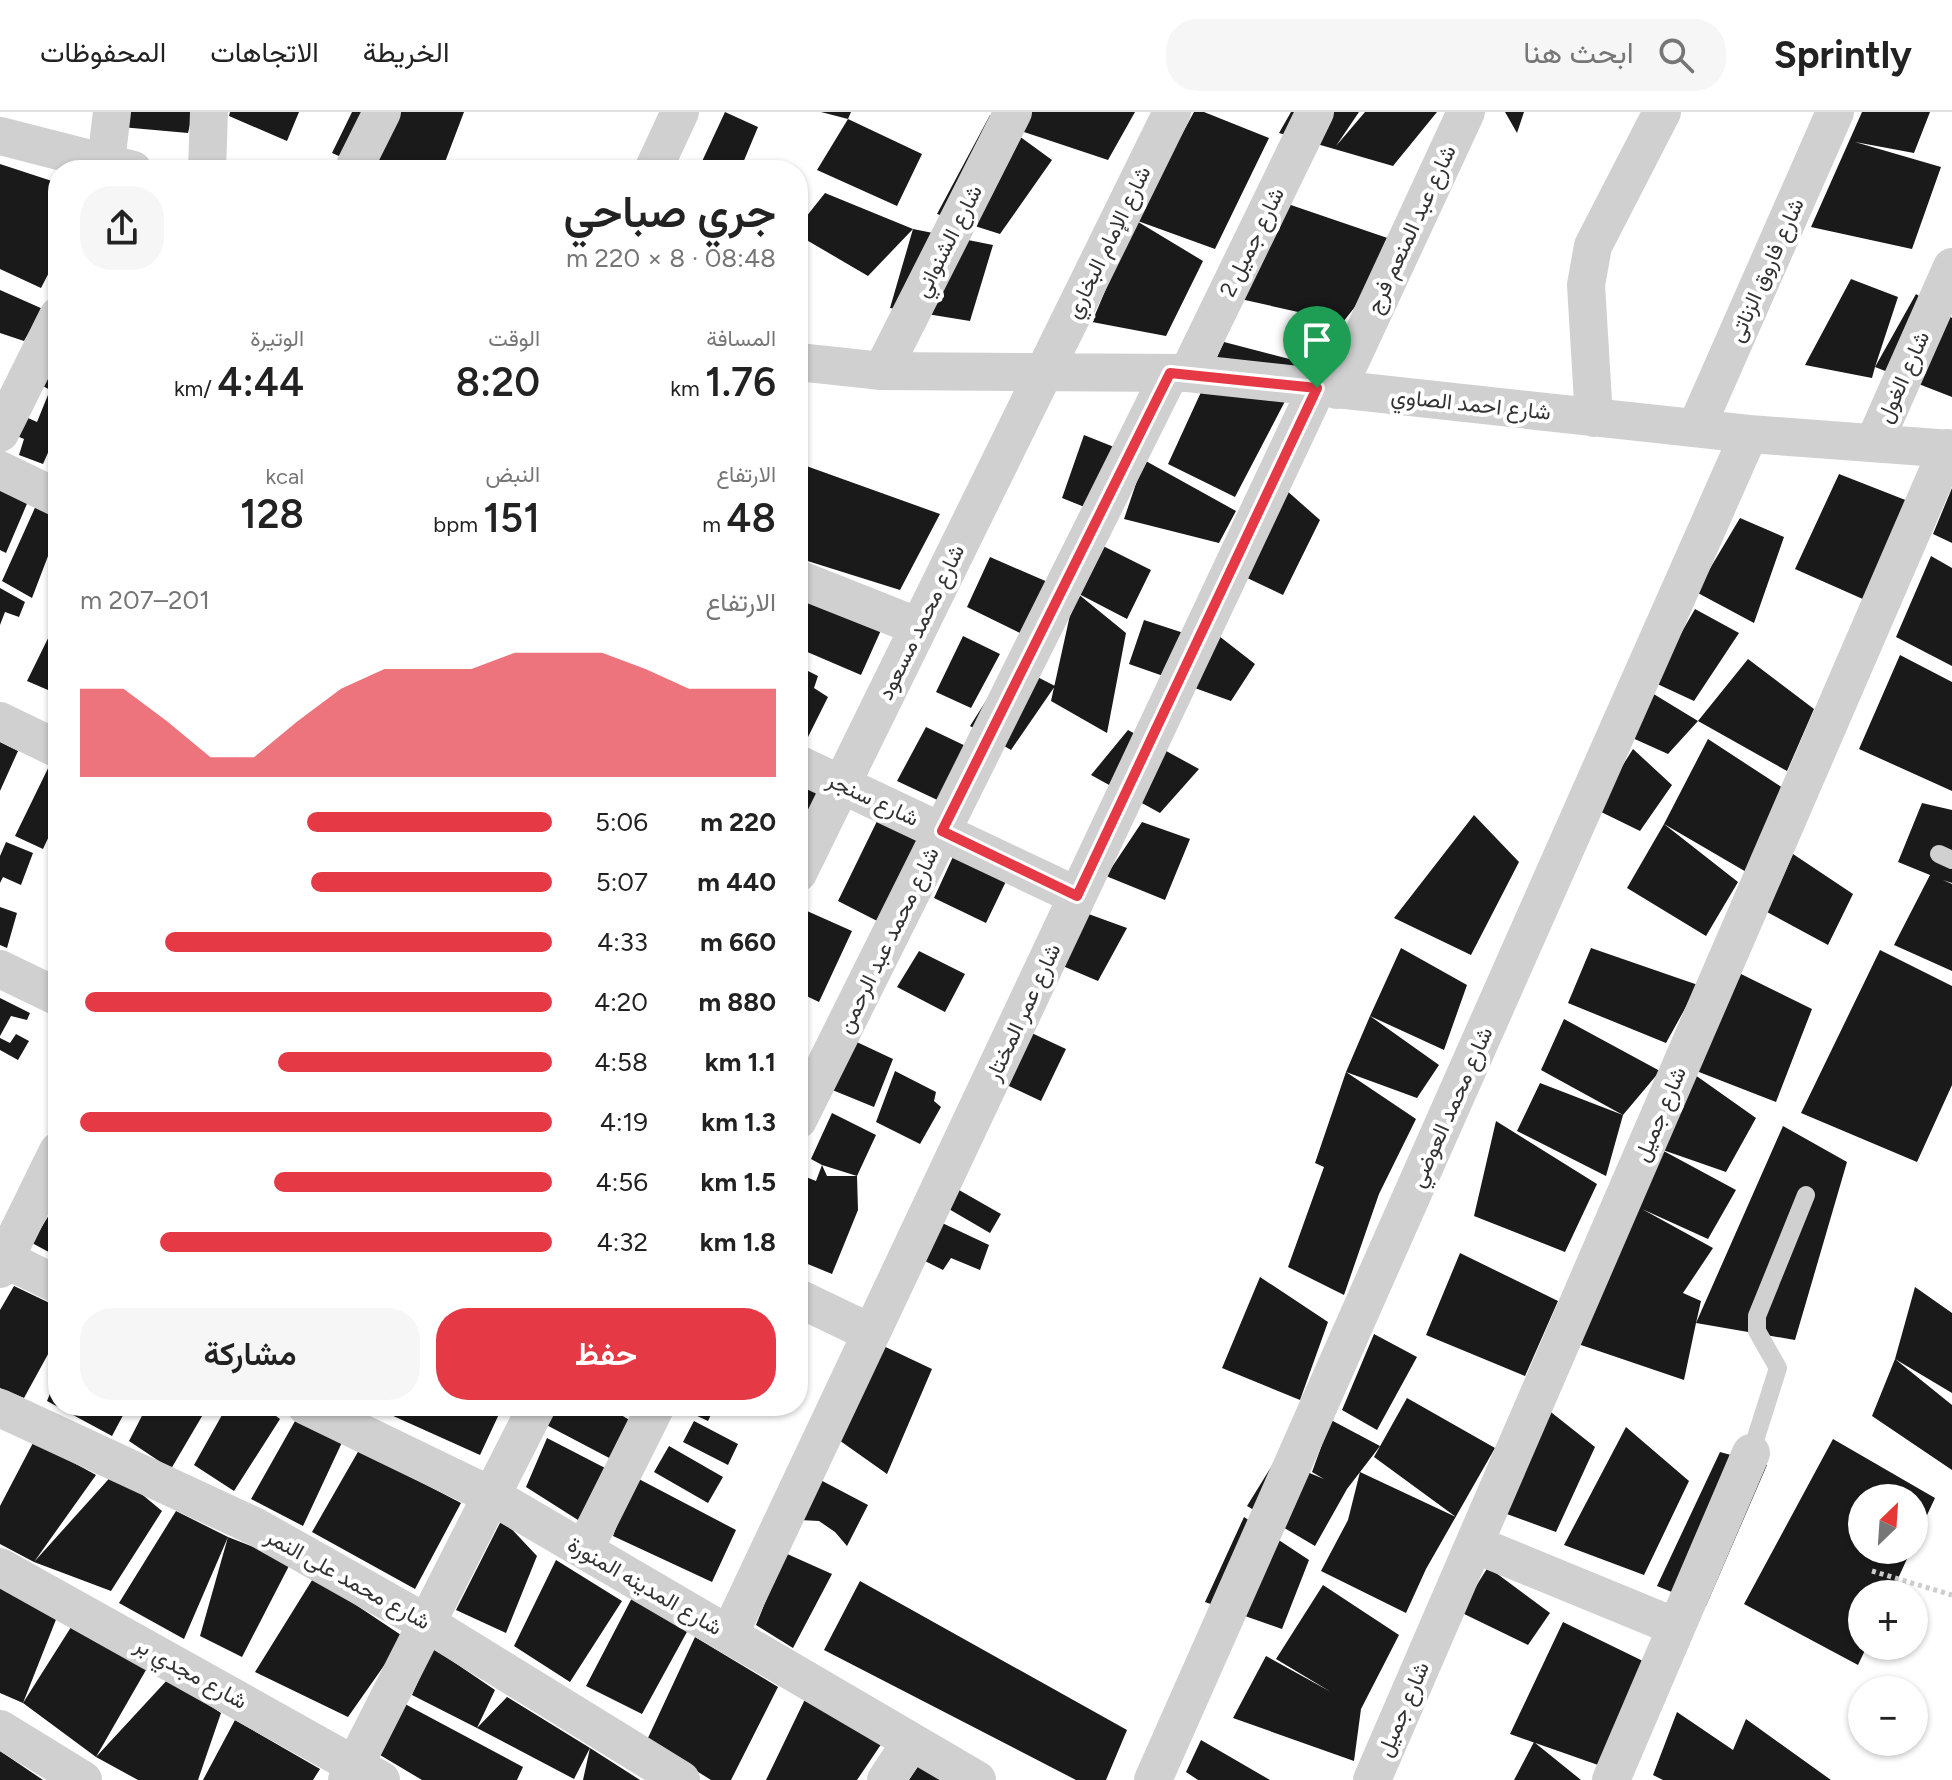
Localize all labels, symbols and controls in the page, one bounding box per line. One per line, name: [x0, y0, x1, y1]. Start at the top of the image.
search box: [1166, 19, 1726, 91]
text: Sprintly: [1774, 32, 1912, 78]
icon: search: [1654, 33, 1698, 77]
text: ابحث هنا: [1523, 34, 1634, 71]
text: المحفوظات: [40, 35, 166, 69]
text: الاتجاهات: [210, 35, 319, 69]
text: الخريطة: [363, 35, 449, 69]
street label: شارع عبد المنعم فرج: [1360, 141, 1463, 318]
street label: شارع الإمام البخاري: [1059, 161, 1161, 325]
street label: شارع الشنواني: [908, 180, 992, 304]
street label: شارع جميل 2: [1214, 183, 1291, 301]
text: جري صباحي: [564, 185, 776, 238]
button: share: [80, 186, 164, 270]
street label: شارع فاروق الزناتى: [1722, 194, 1811, 347]
text: 08:48 · 8 × 220 m: [566, 242, 776, 274]
pin: [1283, 306, 1351, 388]
icon: arrive: [1295, 318, 1339, 362]
text: الوتيرة: [250, 325, 304, 352]
text: الوقت: [488, 325, 540, 352]
text: المسافة: [706, 325, 776, 352]
street label: شارع الغول: [1871, 327, 1936, 427]
text: 4:44: [217, 358, 304, 406]
text: 8:20: [456, 358, 540, 406]
text: 1.76: [705, 358, 776, 406]
text: /km: [174, 375, 217, 402]
text: km: [670, 375, 705, 402]
street label: شارع احمد الصاوي: [1389, 382, 1552, 431]
text: النبض: [486, 461, 540, 488]
text: الارتفاع: [716, 461, 776, 488]
text: kcal: [266, 463, 304, 490]
text: 128: [240, 490, 304, 538]
text: 151: [483, 494, 540, 542]
text: 48: [726, 494, 776, 542]
text: bpm: [433, 511, 483, 538]
text: m: [702, 511, 726, 538]
street label: شارع محمد مسعود: [872, 540, 971, 704]
text: 201–207 m: [80, 584, 210, 616]
text: الارتفاع: [705, 586, 776, 618]
street label: شارع سنجر: [822, 766, 923, 833]
text: 5:06: [595, 806, 648, 838]
text: 220 m: [700, 806, 776, 838]
street label: شارع محمد عبد الرحمن: [831, 842, 946, 1038]
text: 5:07: [596, 866, 648, 898]
text: 440 m: [697, 866, 776, 898]
text: 4:33: [597, 926, 648, 958]
text: 660 m: [700, 926, 776, 958]
street label: شارع عمر المختار: [979, 939, 1068, 1086]
text: 4:20: [594, 986, 648, 1018]
text: 880 m: [698, 986, 776, 1018]
street label: شارع محمد العوضي: [1404, 1023, 1503, 1193]
text: 4:58: [594, 1046, 648, 1078]
text: 1.1 km: [705, 1046, 776, 1078]
street label: شارع جميل: [1628, 1062, 1693, 1166]
text: 4:19: [600, 1106, 648, 1138]
text: 1.3 km: [701, 1106, 776, 1138]
text: 4:56: [596, 1166, 648, 1198]
text: 1.5 km: [701, 1166, 776, 1198]
text: 4:32: [597, 1226, 648, 1258]
text: 1.8 km: [700, 1226, 776, 1258]
button: مشاركة: [80, 1308, 420, 1400]
button: حفظ: [436, 1308, 776, 1400]
north arrow: [1848, 1484, 1928, 1564]
map controls: [1848, 1484, 1928, 1756]
street label: شارع محمد على النمر: [260, 1522, 435, 1636]
street label: شارع المدينه المنورة: [562, 1531, 727, 1642]
button: +: [1848, 1580, 1928, 1660]
street label: شارع مجدي بر: [127, 1631, 252, 1719]
street label: شارع جميل: [1371, 1657, 1436, 1761]
button: −: [1848, 1676, 1928, 1756]

